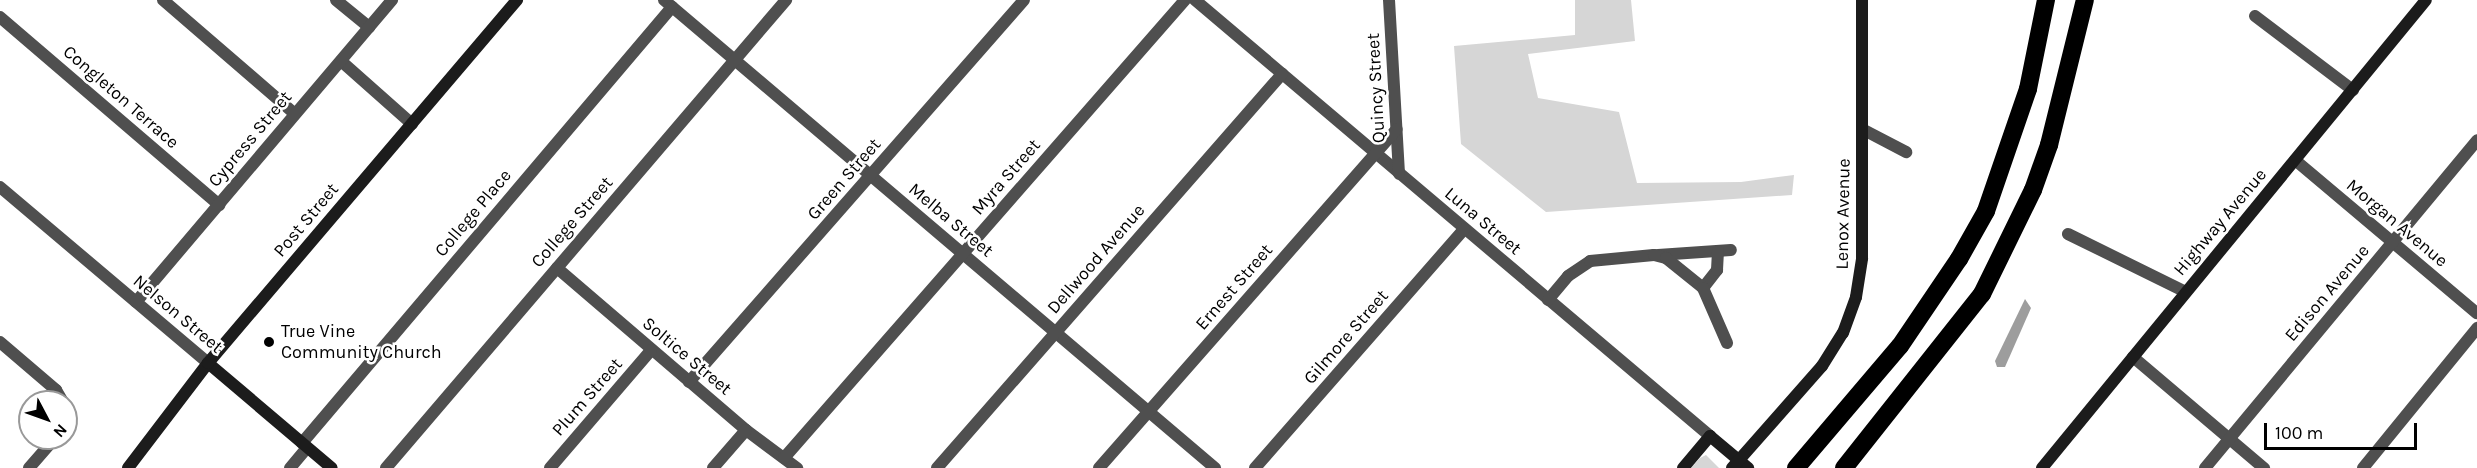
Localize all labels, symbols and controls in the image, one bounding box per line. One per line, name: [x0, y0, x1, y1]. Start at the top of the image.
street label: Quincy Street: [1362, 32, 1390, 144]
street label: Congleton Terrace: [59, 41, 183, 153]
street label: Cypress Street: [204, 87, 296, 191]
street label: Green Street: [803, 134, 885, 224]
street label: Myra Street: [967, 135, 1045, 219]
street label: Lenox Avenue: [1831, 158, 1855, 270]
street label: Highway Avenue: [2169, 164, 2271, 280]
street label: College Place: [430, 165, 516, 261]
street label: College Street: [527, 172, 617, 272]
street label: Morgan Avenue: [2342, 174, 2452, 272]
street label: Melba Street: [904, 178, 998, 262]
street label: Post Street: [269, 179, 343, 261]
street label: Luna Street: [1440, 183, 1526, 259]
street label: Dellwood Avenue: [1043, 200, 1149, 318]
street label: Ernest Street: [1191, 240, 1277, 334]
street label: Edison Avenue: [2280, 240, 2374, 346]
street label: Nelson Street: [129, 270, 227, 358]
street label: Gilmore Street: [1299, 285, 1393, 389]
street label: Soltice Street: [638, 312, 736, 400]
place label: True Vine Community Church: [281, 321, 442, 364]
marker: True Vine Community Church: [262, 335, 276, 349]
street label: Plum Street: [547, 354, 627, 440]
north arrow: [18, 390, 78, 450]
scale bar: [2267, 411, 2420, 449]
text: N: [50, 420, 71, 441]
text: 100 m: [2275, 422, 2323, 444]

